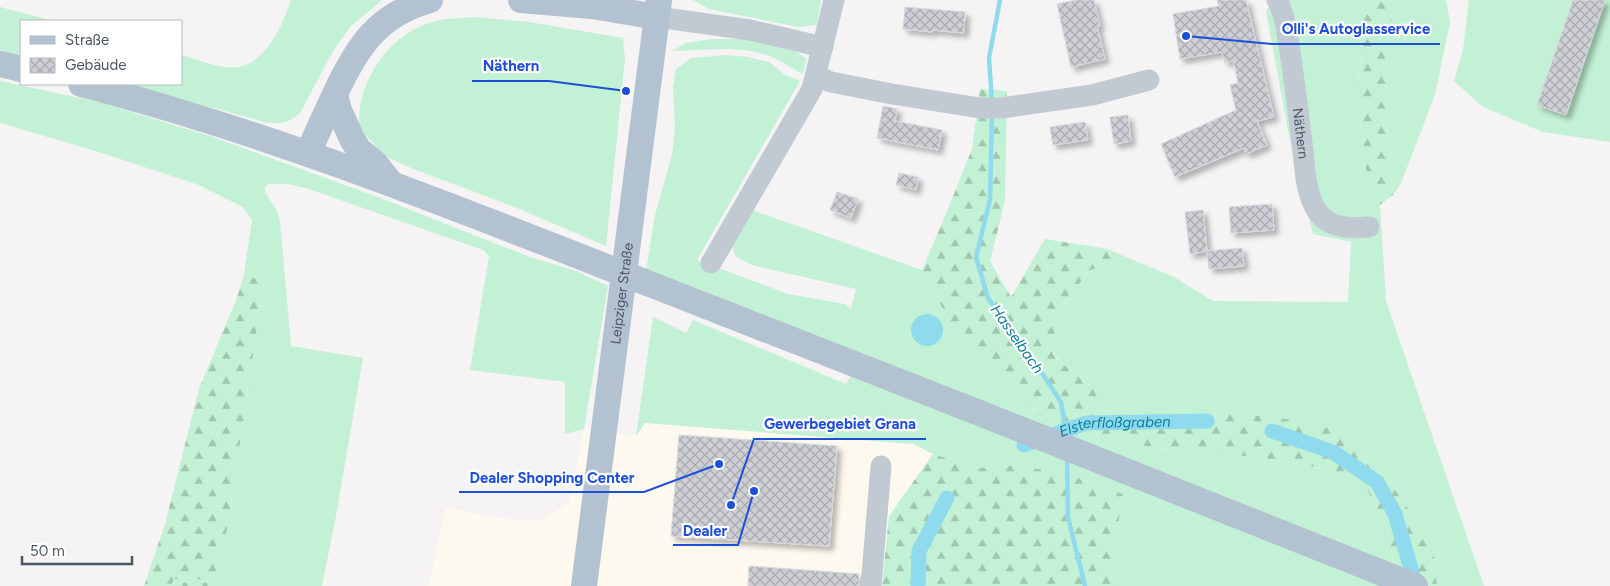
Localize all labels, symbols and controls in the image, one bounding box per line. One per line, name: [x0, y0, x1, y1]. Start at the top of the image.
callout: Olli's Autoglasservice: [1272, 14, 1440, 44]
legend: [20, 20, 182, 85]
text: Olli's Autoglasservice: [1282, 20, 1431, 38]
text: Straße: [65, 31, 109, 49]
callout: Näthern: [472, 51, 549, 81]
text: Gebäude: [65, 56, 126, 74]
text: Näthern: [483, 57, 539, 75]
street label: Näthern: [1289, 107, 1312, 160]
street label: Leipziger Straße: [607, 241, 637, 345]
water label: Hasselbach: [987, 301, 1047, 377]
callout: Gewerbegebiet Grana: [754, 409, 926, 439]
water label: Elsterfloßgraben: [1057, 413, 1171, 441]
text: Gewerbegebiet Grana: [764, 415, 916, 433]
callout: Dealer Shopping Center: [459, 462, 644, 492]
text: Dealer Shopping Center: [469, 469, 635, 487]
callout: Dealer: [673, 515, 738, 545]
text: Dealer: [683, 522, 728, 540]
scale bar: [22, 534, 132, 566]
text: 50 m: [30, 542, 65, 560]

